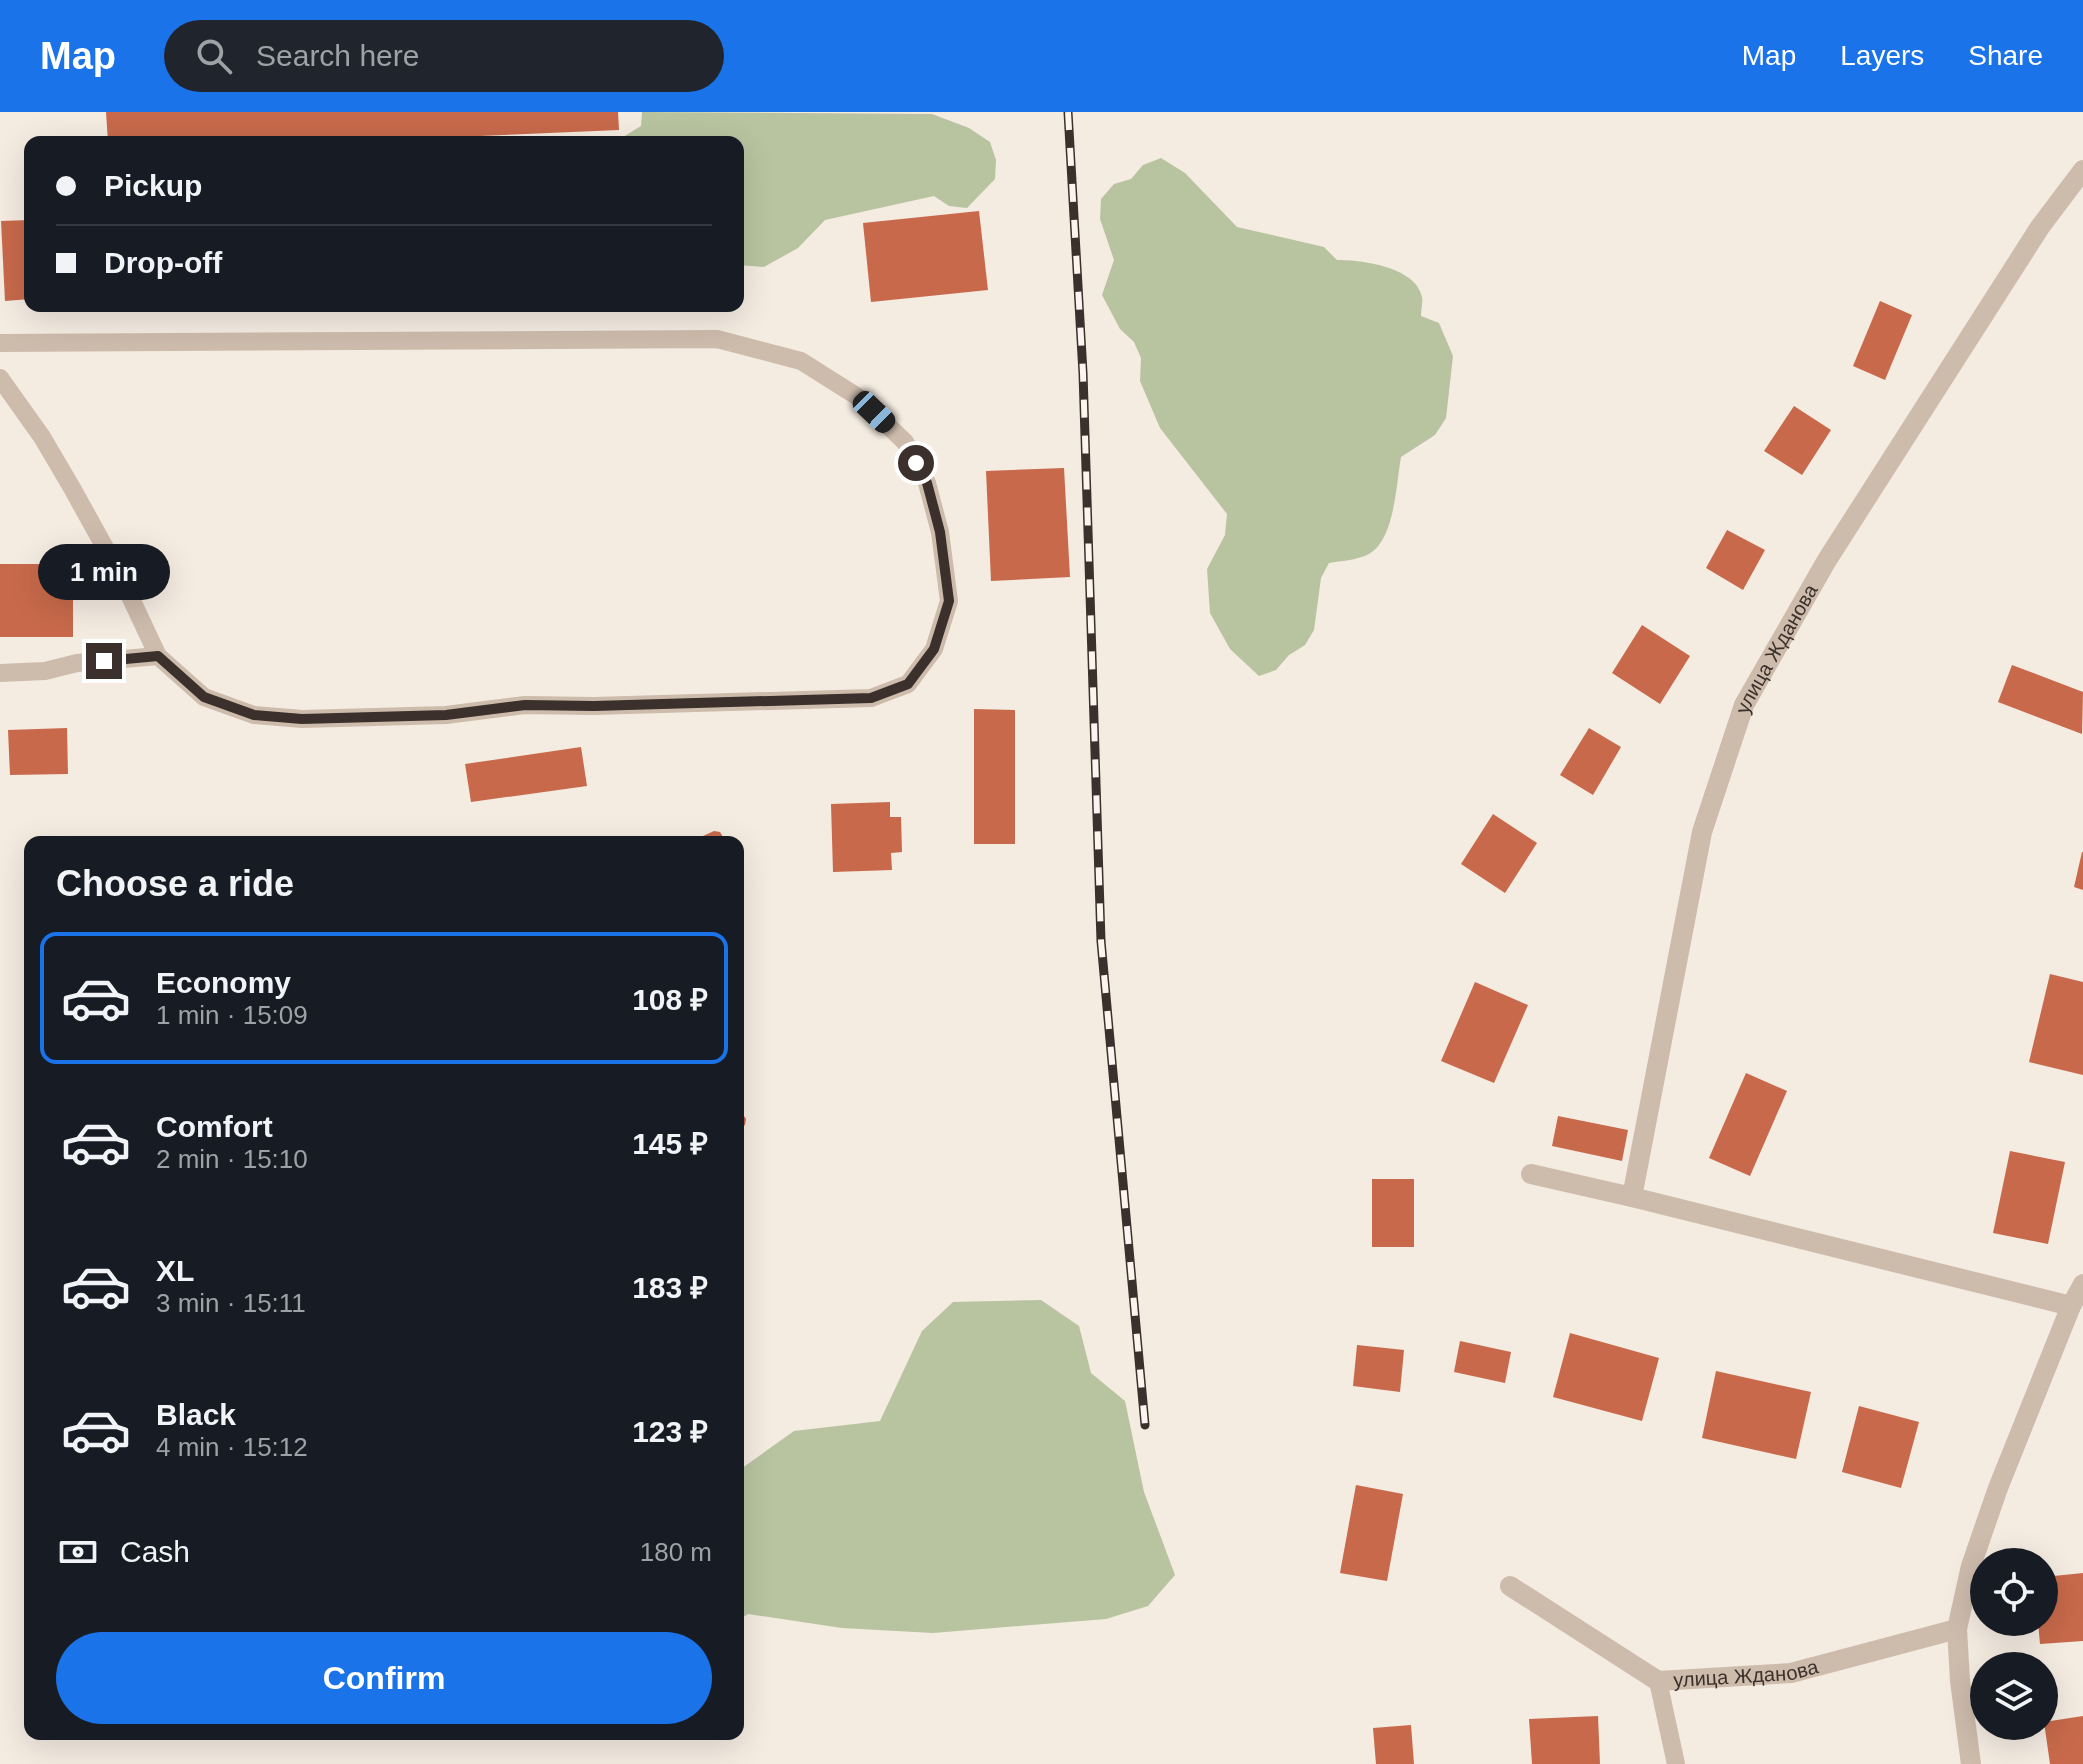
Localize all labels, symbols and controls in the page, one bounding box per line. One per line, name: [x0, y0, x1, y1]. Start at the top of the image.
search box: [164, 20, 724, 92]
icon: search: [192, 34, 236, 78]
text: Map: [40, 35, 116, 77]
text: Search here: [256, 39, 419, 72]
text: Map: [1742, 40, 1796, 71]
text: Layers: [1840, 40, 1924, 71]
text: Share: [1968, 40, 2043, 71]
text: Pickup: [104, 169, 202, 202]
text: Drop-off: [104, 246, 222, 279]
car: [848, 387, 900, 437]
route start: [898, 445, 934, 481]
callout: 1 min: [38, 545, 170, 601]
text: 1 min: [70, 557, 138, 587]
street label: улица Жданова: [1731, 580, 1822, 716]
route end: [86, 643, 122, 679]
text: Choose a ride: [56, 863, 294, 904]
icon: car: [60, 962, 132, 1034]
text: Economy: [156, 966, 291, 999]
text: 108 ₽: [632, 983, 708, 1016]
text: 1 min · 15:09: [156, 1000, 308, 1030]
icon: car: [60, 1106, 132, 1178]
text: Comfort: [156, 1110, 273, 1143]
text: 145 ₽: [632, 1127, 708, 1160]
text: 2 min · 15:10: [156, 1144, 308, 1174]
icon: car: [60, 1250, 132, 1322]
text: XL: [156, 1254, 194, 1287]
text: 183 ₽: [632, 1271, 708, 1304]
text: 3 min · 15:11: [156, 1288, 306, 1318]
icon: car: [60, 1394, 132, 1466]
text: Black: [156, 1398, 236, 1431]
text: 123 ₽: [632, 1415, 708, 1448]
text: 4 min · 15:12: [156, 1432, 308, 1462]
icon: cash: [56, 1530, 100, 1574]
text: Cash: [120, 1535, 190, 1568]
text: 180 m: [640, 1537, 712, 1567]
map controls: [1970, 1548, 2058, 1740]
button: locate: [1970, 1548, 2058, 1636]
button: Confirm: [56, 1632, 712, 1724]
button: layers: [1970, 1652, 2058, 1740]
street label: улица Жданова: [1673, 1655, 1821, 1691]

